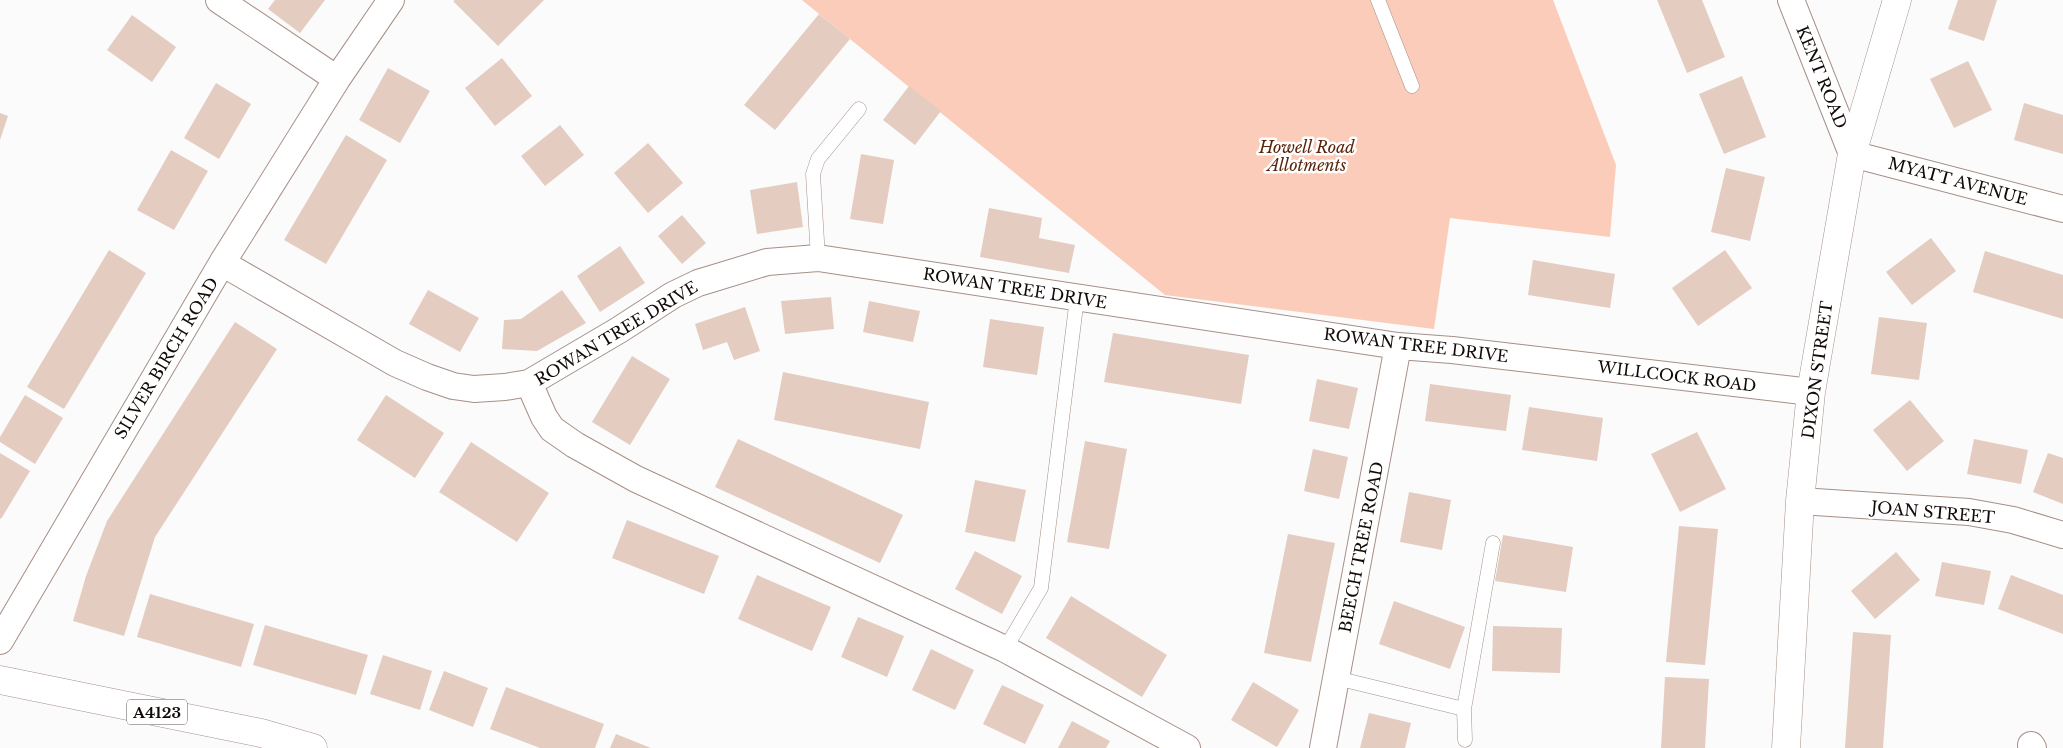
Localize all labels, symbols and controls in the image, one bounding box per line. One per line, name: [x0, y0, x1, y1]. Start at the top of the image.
street label: KENT ROAD: [1792, 23, 1852, 131]
park label: Howell Road Allotments: [1258, 137, 1355, 175]
street label: MYATT AVENUE: [1886, 153, 2030, 209]
street label: ROWAN TREE DRIVE: [922, 264, 1108, 312]
street label: SILVER BIRCH ROAD: [110, 274, 222, 442]
street label: ROWAN TREE DRIVE: [531, 276, 701, 390]
street label: DIXON STREET: [1797, 300, 1837, 440]
street label: ROWAN TREE DRIVE: [1322, 324, 1510, 366]
street label: WILLCOCK ROAD: [1596, 356, 1757, 396]
street label: BEECH TREE ROAD: [1335, 460, 1387, 634]
street label: JOAN STREET: [1868, 496, 1996, 527]
road number: A4123: [127, 700, 187, 724]

